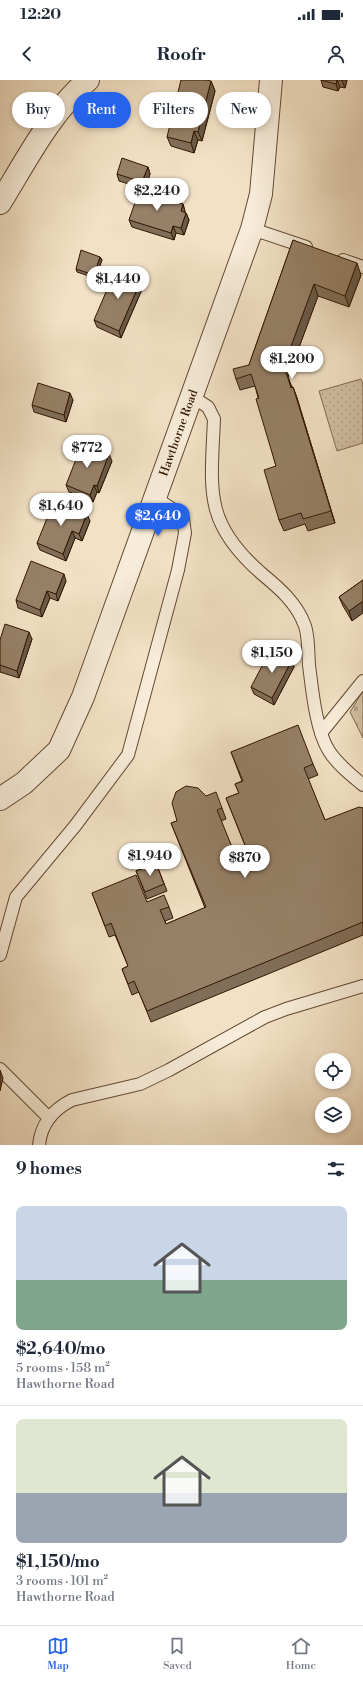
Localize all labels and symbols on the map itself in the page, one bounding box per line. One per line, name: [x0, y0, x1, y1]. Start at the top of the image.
pin: $2,240: [124, 178, 190, 212]
pin: $1,440: [85, 266, 151, 300]
pin: $1,200: [259, 346, 325, 380]
street label: Hawthorne Road: [156, 387, 201, 478]
pin: $772: [63, 435, 111, 469]
pin: $1,640: [28, 493, 94, 527]
pin: $2,640: [125, 503, 191, 537]
pin: $1,150: [239, 640, 305, 674]
pin: $1,940: [117, 843, 183, 877]
pin: $870: [221, 845, 269, 879]

